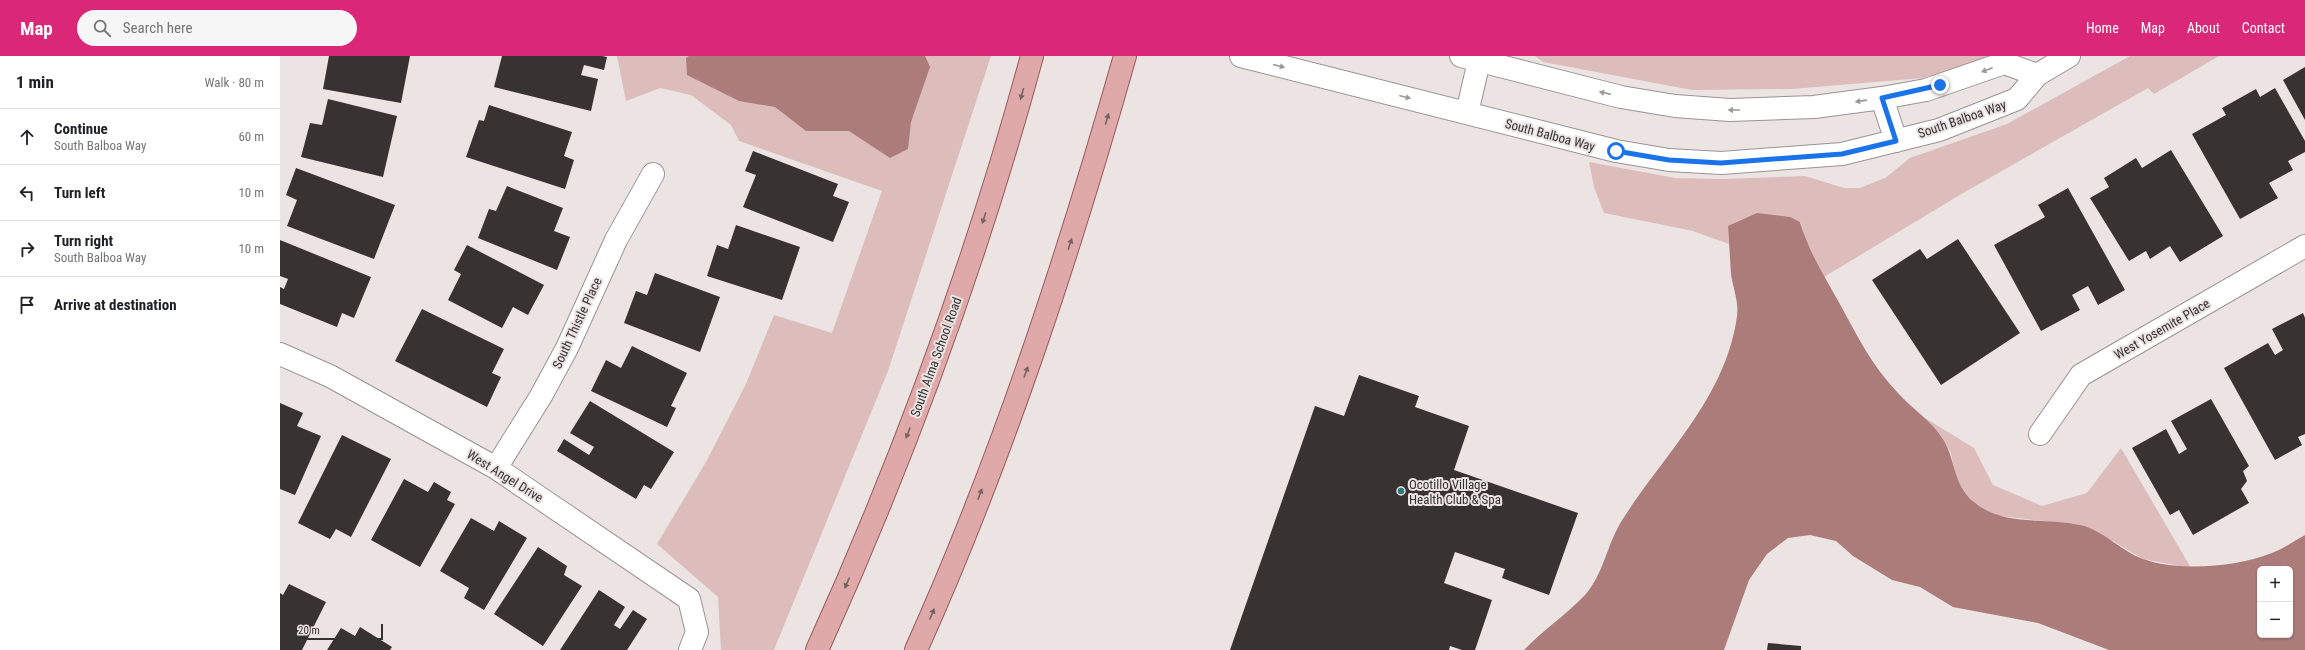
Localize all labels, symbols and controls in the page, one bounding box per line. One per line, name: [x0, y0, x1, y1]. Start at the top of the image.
search box: [77, 10, 357, 46]
text: Map: [20, 17, 53, 40]
icon: search: [91, 17, 113, 39]
text: Search here: [123, 19, 193, 37]
text: Home: [2086, 20, 2119, 36]
text: Map: [2141, 20, 2165, 36]
text: About: [2187, 20, 2220, 36]
text: Contact: [2242, 20, 2285, 36]
one-way arrow: [1272, 63, 1285, 69]
one-way arrow: [1981, 67, 1993, 73]
text: 1 min: [16, 72, 54, 92]
text: Walk · 80 m: [204, 75, 264, 90]
route end: [1931, 76, 1949, 94]
one-way arrow: [1019, 88, 1025, 100]
one-way arrow: [1599, 90, 1612, 96]
one-way arrow: [1398, 95, 1411, 101]
street label: South Balboa Way: [1916, 97, 2009, 141]
one-way arrow: [1854, 98, 1867, 104]
one-way arrow: [1727, 107, 1740, 113]
one-way arrow: [1104, 113, 1110, 125]
street label: South Balboa Way: [1503, 116, 1597, 154]
text: Continue: [54, 120, 108, 138]
icon: ahead: [16, 126, 38, 148]
text: 60 m: [238, 129, 264, 144]
text: South Balboa Way: [54, 138, 146, 153]
route start: [1607, 142, 1625, 160]
icon: left: [16, 182, 38, 204]
text: Turn left: [54, 184, 105, 202]
text: 10 m: [238, 185, 264, 200]
one-way arrow: [981, 212, 987, 224]
text: Turn right: [54, 232, 113, 250]
one-way arrow: [1067, 237, 1073, 249]
icon: right: [16, 238, 38, 260]
text: 10 m: [238, 241, 264, 256]
text: South Balboa Way: [54, 250, 146, 265]
street label: South Thistle Place: [549, 275, 605, 371]
icon: arrive: [16, 294, 38, 316]
street label: South Alma School Road: [907, 295, 965, 419]
text: Arrive at destination: [54, 296, 177, 314]
street label: West Yosemite Place: [2112, 296, 2212, 362]
one-way arrow: [1023, 366, 1029, 378]
one-way arrow: [904, 427, 910, 439]
street label: West Angel Drive: [464, 447, 546, 505]
place label: Ocotillo Village Health Club & Spa: [1409, 477, 1501, 507]
marker: Ocotillo Village Health Club & Spa: [1396, 486, 1406, 496]
one-way arrow: [977, 487, 983, 499]
map controls: [2257, 566, 2293, 638]
button: +: [2257, 566, 2293, 602]
one-way arrow: [844, 577, 850, 588]
button: −: [2257, 602, 2293, 638]
one-way arrow: [929, 608, 935, 620]
scale bar: [292, 622, 383, 641]
text: 20 m: [298, 624, 320, 637]

